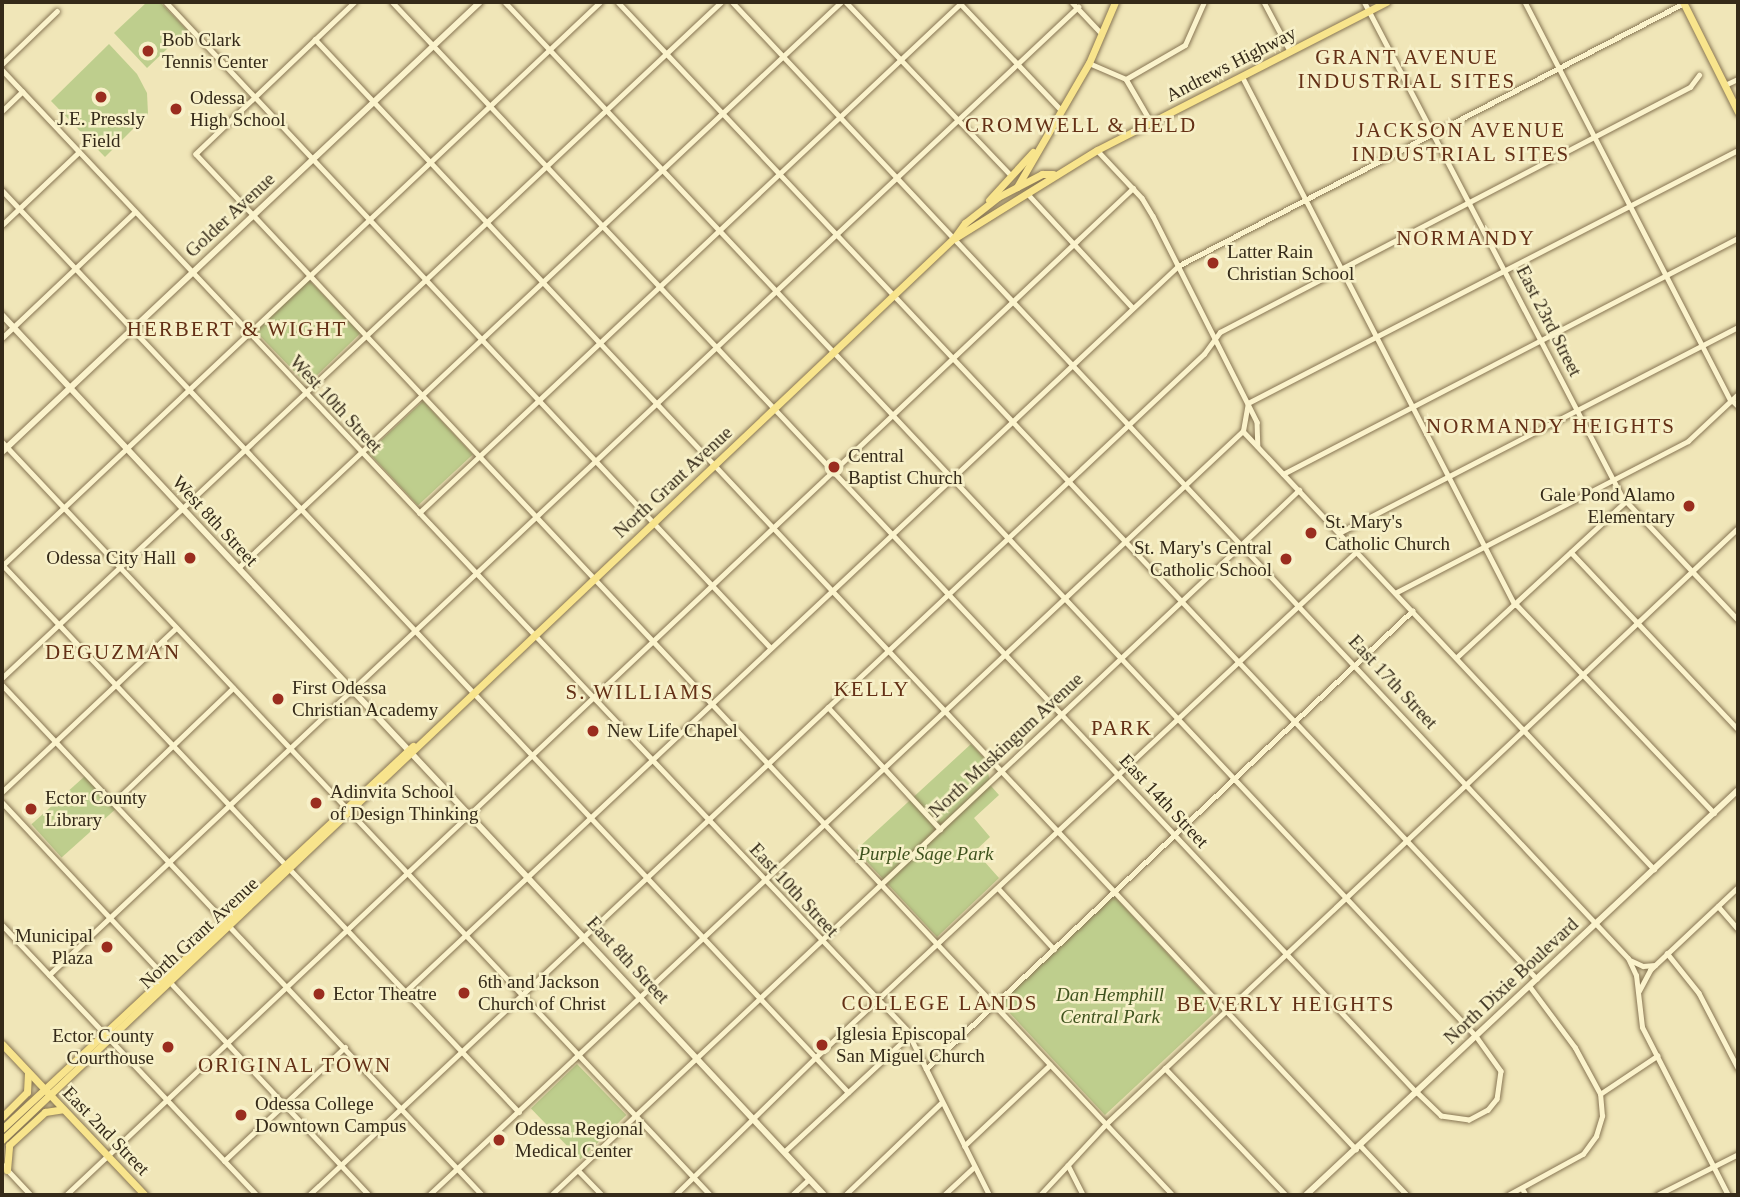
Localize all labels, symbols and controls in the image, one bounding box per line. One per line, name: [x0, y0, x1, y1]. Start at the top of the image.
street label: Andrews Highway: [1162, 21, 1300, 107]
place label: Bob Clark Tennis Center: [162, 29, 268, 73]
marker: Bob Clark Tennis Center: [140, 43, 156, 59]
district label: GRANT AVENUE INDUSTRIAL SITES: [1299, 44, 1515, 94]
place label: Odessa High School: [190, 87, 286, 131]
marker: J.E. Pressly Field: [93, 89, 109, 105]
marker: Odessa High School: [168, 101, 184, 117]
place label: J.E. Pressly Field: [57, 108, 145, 152]
district label: CROMWELL & HELD: [966, 112, 1196, 138]
district label: JACKSON AVENUE INDUSTRIAL SITES: [1353, 117, 1569, 167]
street label: Golder Avenue: [180, 167, 280, 263]
district label: NORMANDY: [1397, 225, 1535, 251]
place label: Latter Rain Christian School: [1227, 241, 1354, 285]
marker: Latter Rain Christian School: [1205, 255, 1221, 271]
street label: East 23rd Street: [1511, 262, 1587, 380]
district label: HERBERT & WIGHT: [128, 316, 346, 342]
street label: West 10th Street: [285, 350, 387, 458]
district label: NORMANDY HEIGHTS: [1428, 413, 1674, 439]
street label: North Grant Avenue: [609, 421, 737, 543]
place label: Central Baptist Church: [848, 445, 963, 489]
marker: Central Baptist Church: [826, 459, 842, 475]
street label: West 8th Street: [167, 471, 263, 571]
place label: Gale Pond Alamo Elementary: [1539, 484, 1675, 528]
marker: Gale Pond Alamo Elementary: [1681, 498, 1697, 514]
place label: St. Mary's Catholic Church: [1325, 511, 1450, 555]
marker: St. Mary's Catholic Church: [1303, 525, 1319, 541]
place label: St. Mary's Central Catholic School: [1134, 537, 1272, 581]
place label: Odessa City Hall: [46, 547, 176, 569]
marker: Odessa City Hall: [182, 550, 198, 566]
marker: St. Mary's Central Catholic School: [1278, 551, 1294, 567]
street label: East 17th Street: [1344, 630, 1442, 734]
district label: DEGUZMAN: [46, 639, 180, 665]
street label: North Muskingum Avenue: [924, 667, 1088, 823]
district label: KELLY: [834, 676, 910, 702]
place label: First Odessa Christian Academy: [292, 677, 439, 721]
district label: S. WILLIAMS: [567, 679, 713, 705]
marker: First Odessa Christian Academy: [270, 691, 286, 707]
district label: PARK: [1091, 715, 1153, 741]
place label: New Life Chapel: [607, 720, 738, 742]
marker: New Life Chapel: [585, 723, 601, 739]
street label: East 14th Street: [1115, 749, 1213, 853]
place label: Adinvita School of Design Thinking: [330, 781, 479, 825]
place label: Ector County Library: [45, 787, 147, 831]
marker: Adinvita School of Design Thinking: [308, 795, 324, 811]
marker: Ector County Library: [23, 801, 39, 817]
street label: East 10th Street: [745, 838, 843, 942]
park label: Purple Sage Park: [858, 843, 994, 865]
street label: North Grant Avenue: [135, 872, 263, 994]
street label: East 8th Street: [582, 912, 674, 1008]
street label: North Dixie Boulevard: [1439, 913, 1583, 1049]
place label: Municipal Plaza: [15, 925, 93, 969]
marker: Municipal Plaza: [99, 939, 115, 955]
place label: 6th and Jackson Church of Christ: [478, 971, 606, 1015]
place label: Ector Theatre: [333, 983, 437, 1005]
park label: Dan Hemphill Central Park: [1056, 984, 1164, 1028]
marker: 6th and Jackson Church of Christ: [456, 985, 472, 1001]
marker: Ector Theatre: [311, 986, 327, 1002]
district label: COLLEGE LANDS: [843, 990, 1037, 1016]
district label: BEVERLY HEIGHTS: [1178, 991, 1394, 1017]
place label: Iglesia Episcopal San Miguel Church: [836, 1023, 985, 1067]
place label: Ector County Courthouse: [52, 1025, 154, 1069]
marker: Iglesia Episcopal San Miguel Church: [814, 1037, 830, 1053]
marker: Ector County Courthouse: [160, 1039, 176, 1055]
district label: ORIGINAL TOWN: [199, 1052, 391, 1078]
street label: East 2nd Street: [58, 1082, 154, 1180]
place label: Odessa College Downtown Campus: [255, 1093, 406, 1137]
marker: Odessa College Downtown Campus: [233, 1107, 249, 1123]
place label: Odessa Regional Medical Center: [515, 1118, 643, 1162]
marker: Odessa Regional Medical Center: [489, 1130, 509, 1150]

